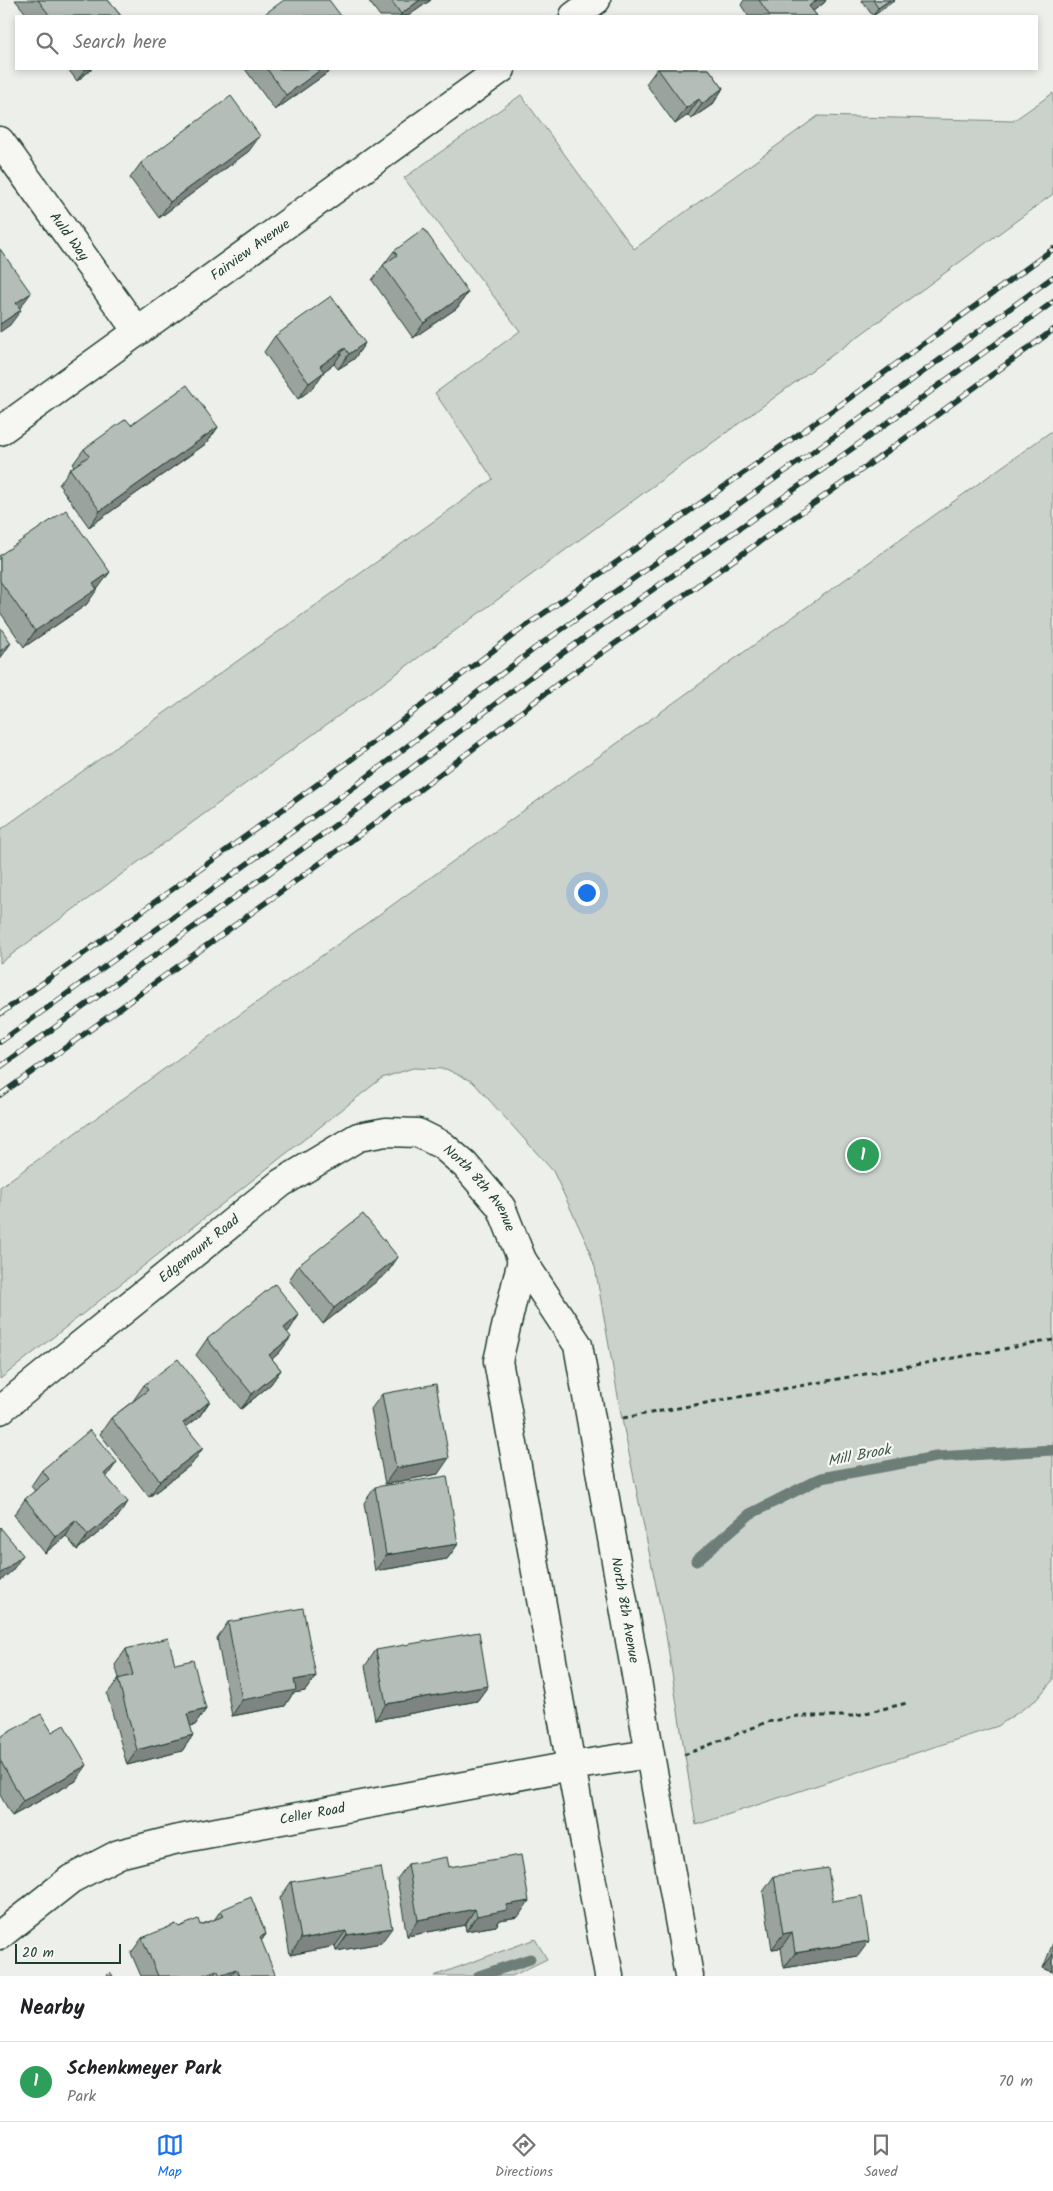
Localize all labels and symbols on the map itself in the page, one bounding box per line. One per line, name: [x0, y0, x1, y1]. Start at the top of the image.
street label: Auld Way: [44, 208, 94, 266]
street label: Fairview Avenue: [206, 213, 295, 286]
your location: [574, 880, 600, 906]
pin: 1: [847, 1136, 879, 1174]
street label: North 8th Avenue: [438, 1139, 521, 1236]
street label: Edgemount Road: [154, 1209, 245, 1289]
water label: Mill Brook: [825, 1438, 895, 1474]
street label: North 8th Avenue: [605, 1555, 645, 1666]
street label: Celler Road: [278, 1797, 348, 1831]
scale bar: [15, 1941, 121, 1964]

